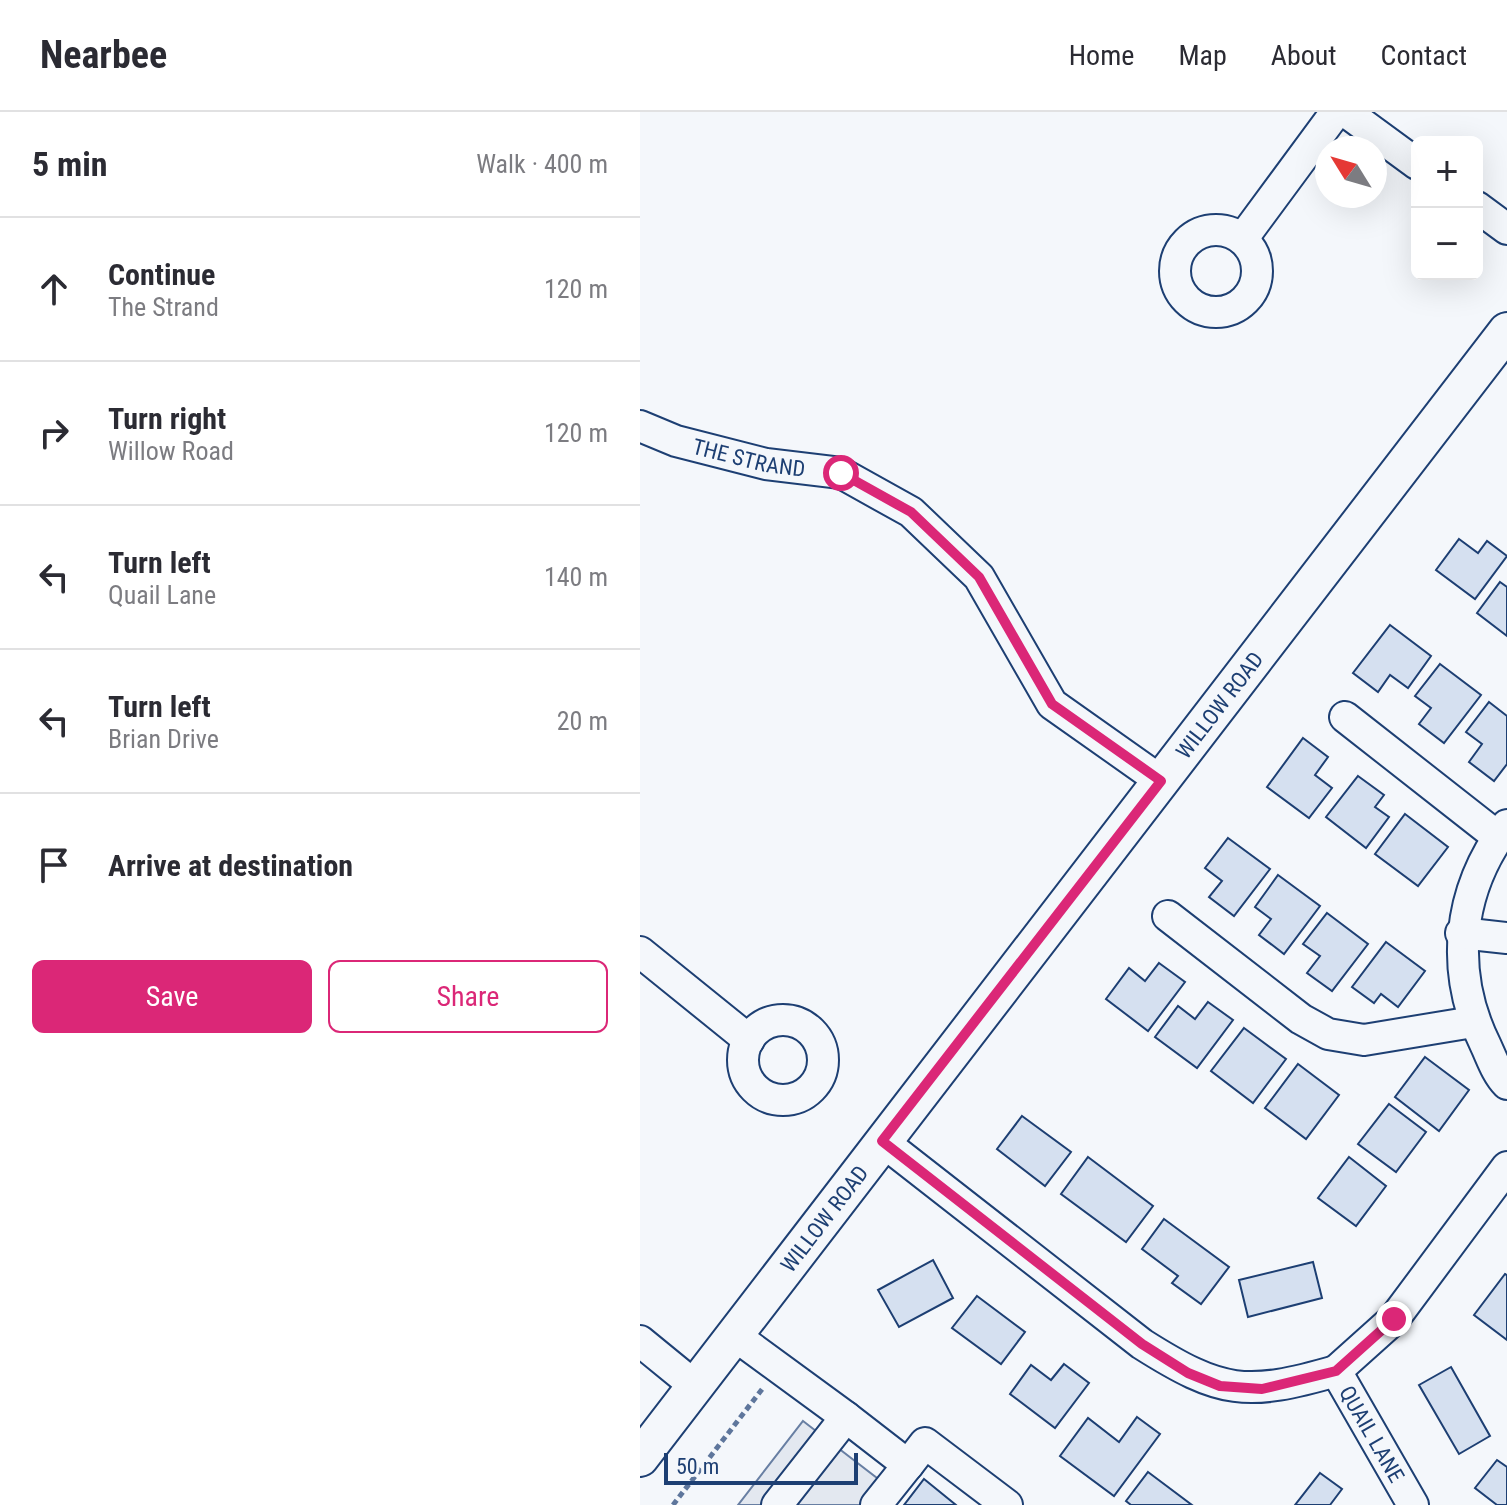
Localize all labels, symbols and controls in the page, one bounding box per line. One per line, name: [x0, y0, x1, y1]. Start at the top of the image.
text: Nearbee: [40, 33, 167, 77]
text: Home: [1069, 39, 1134, 72]
text: Map: [1178, 39, 1227, 72]
text: About: [1271, 39, 1337, 72]
text: Contact: [1381, 39, 1467, 72]
north arrow: [1315, 136, 1387, 208]
map controls: [1411, 136, 1483, 280]
button: +: [1411, 136, 1483, 208]
text: 5 min: [32, 144, 108, 184]
text: Walk · 400 m: [476, 149, 608, 179]
button: −: [1411, 208, 1483, 280]
text: Continue: [108, 257, 215, 292]
icon: ahead: [32, 267, 76, 311]
text: 120 m: [544, 274, 608, 304]
text: The Strand: [108, 292, 219, 322]
text: Turn right: [108, 401, 226, 436]
icon: right: [32, 411, 76, 455]
text: 120 m: [544, 418, 608, 448]
street label: THE STRAND: [690, 433, 807, 481]
text: Willow Road: [108, 436, 234, 466]
route start: [823, 455, 859, 491]
text: Turn left: [108, 545, 211, 580]
icon: left: [32, 555, 76, 599]
text: 140 m: [544, 562, 608, 592]
text: Quail Lane: [108, 580, 216, 610]
street label: WILLOW ROAD: [1170, 647, 1268, 763]
text: Turn left: [108, 689, 211, 724]
icon: left: [32, 699, 76, 743]
text: 20 m: [557, 706, 608, 736]
text: Brian Drive: [108, 724, 219, 754]
icon: arrive: [32, 843, 76, 887]
text: Arrive at destination: [108, 848, 353, 883]
button: Save: [32, 960, 312, 1033]
button: Share: [328, 960, 608, 1033]
street label: WILLOW ROAD: [775, 1160, 873, 1277]
route end: [1376, 1301, 1412, 1337]
street label: QUAIL LANE: [1335, 1381, 1410, 1487]
scale bar: [664, 1449, 858, 1485]
text: 50 m: [676, 1454, 719, 1479]

